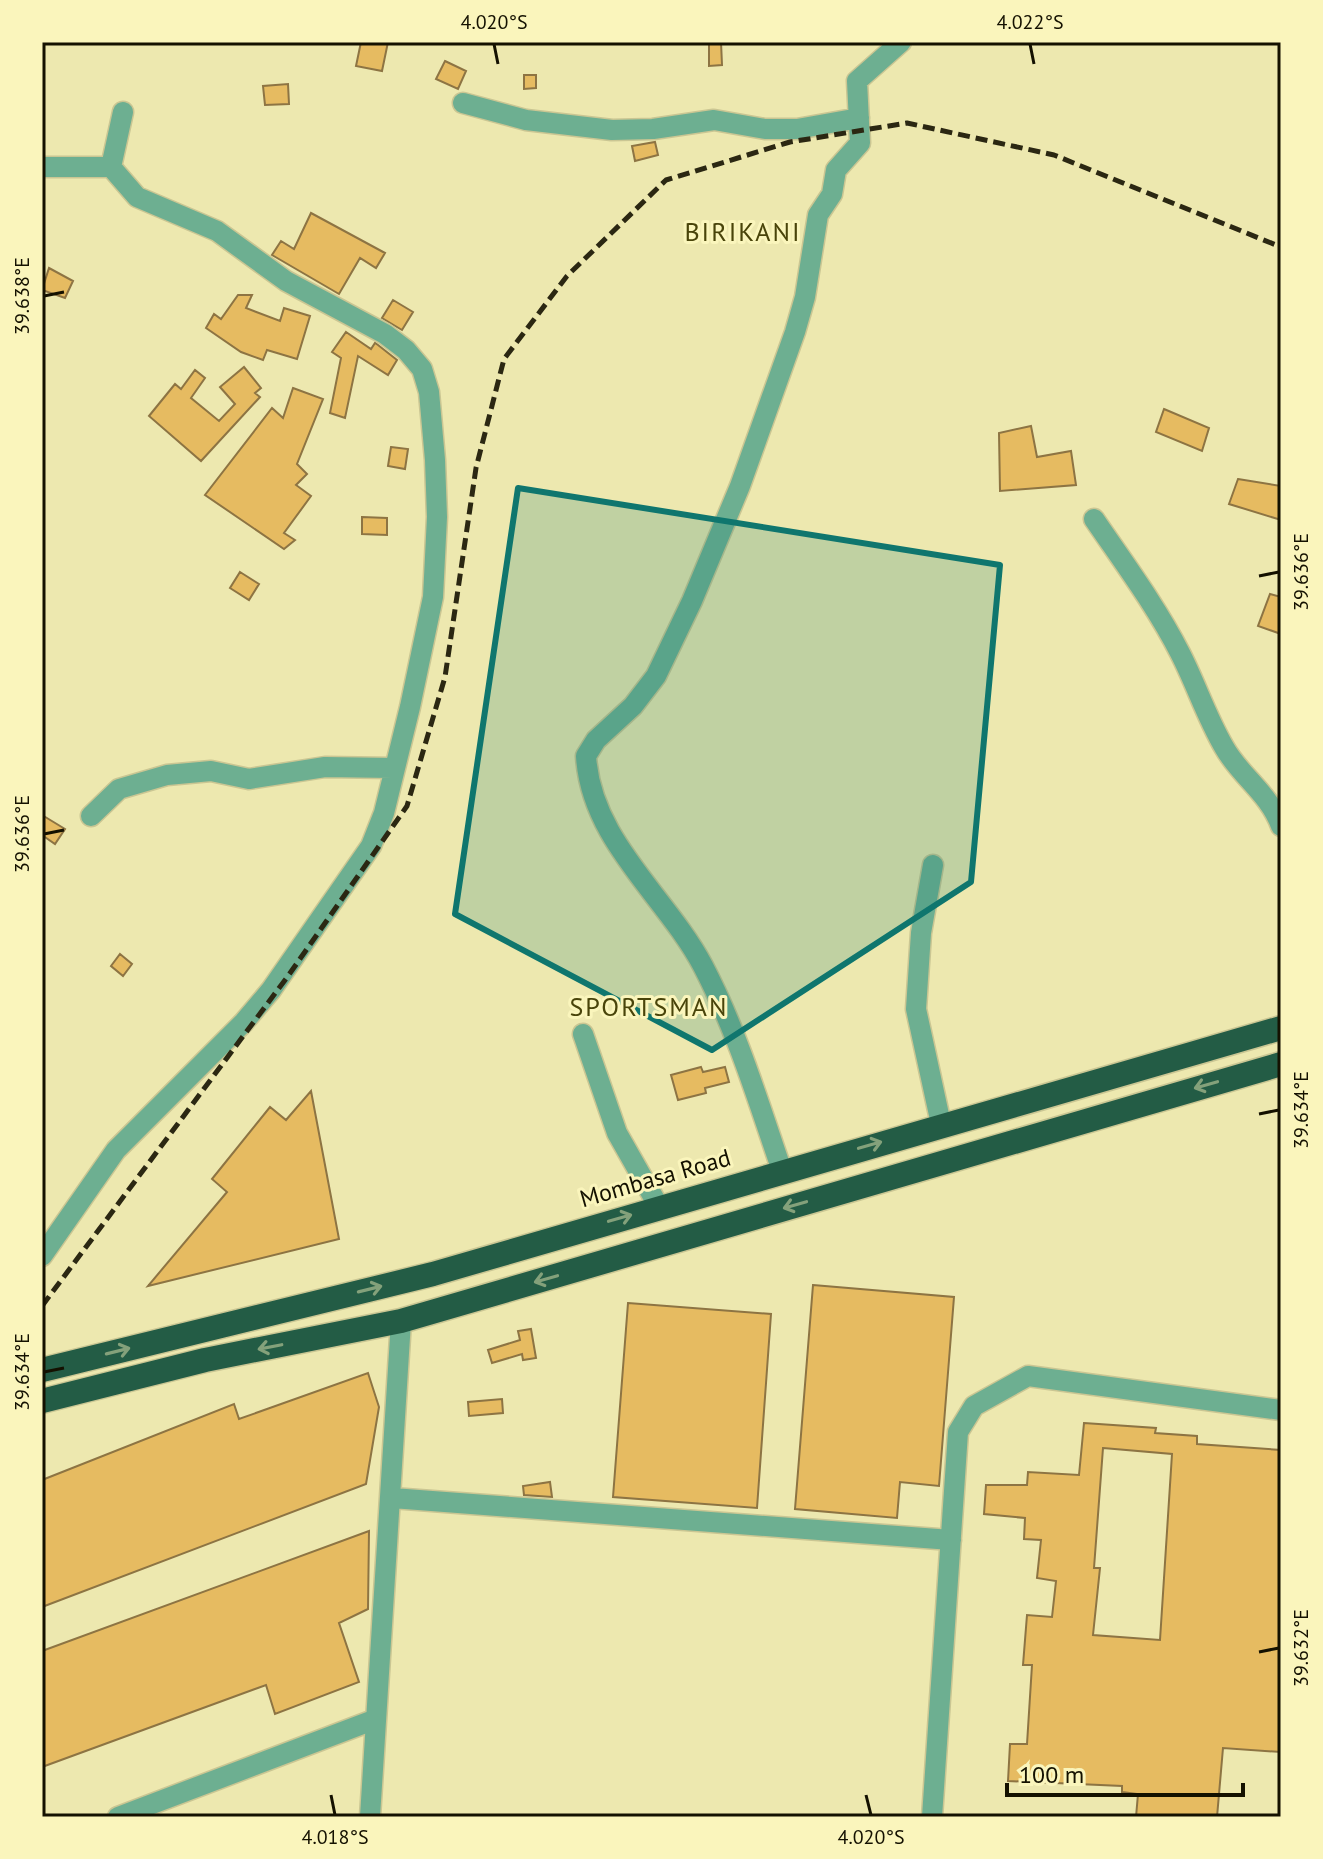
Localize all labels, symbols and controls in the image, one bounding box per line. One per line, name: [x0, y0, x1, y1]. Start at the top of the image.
text: 4.020°S: [461, 9, 528, 35]
text: 4.022°S: [997, 9, 1064, 35]
district label: BIRIKANI: [684, 215, 802, 248]
text: 39.638°E: [9, 257, 35, 335]
text: 39.636°E: [1288, 533, 1314, 611]
text: 39.636°E: [9, 795, 35, 873]
district label: SPORTSMAN: [569, 990, 729, 1023]
text: 39.634°E: [1288, 1071, 1314, 1149]
one-way arrow: [1193, 1078, 1219, 1093]
one-way arrow: [856, 1137, 882, 1152]
street label: Mombasa Road: [576, 1142, 734, 1214]
one-way arrow: [783, 1198, 809, 1213]
one-way arrow: [607, 1210, 633, 1225]
one-way arrow: [533, 1272, 559, 1287]
one-way arrow: [357, 1281, 383, 1296]
text: 39.634°E: [9, 1333, 35, 1411]
one-way arrow: [258, 1340, 283, 1355]
one-way arrow: [104, 1343, 130, 1358]
text: 39.632°E: [1288, 1609, 1314, 1687]
scale bar: [1007, 1747, 1243, 1797]
text: 100 m: [1019, 1759, 1084, 1790]
text: 4.018°S: [302, 1824, 369, 1850]
text: 4.020°S: [838, 1824, 905, 1850]

